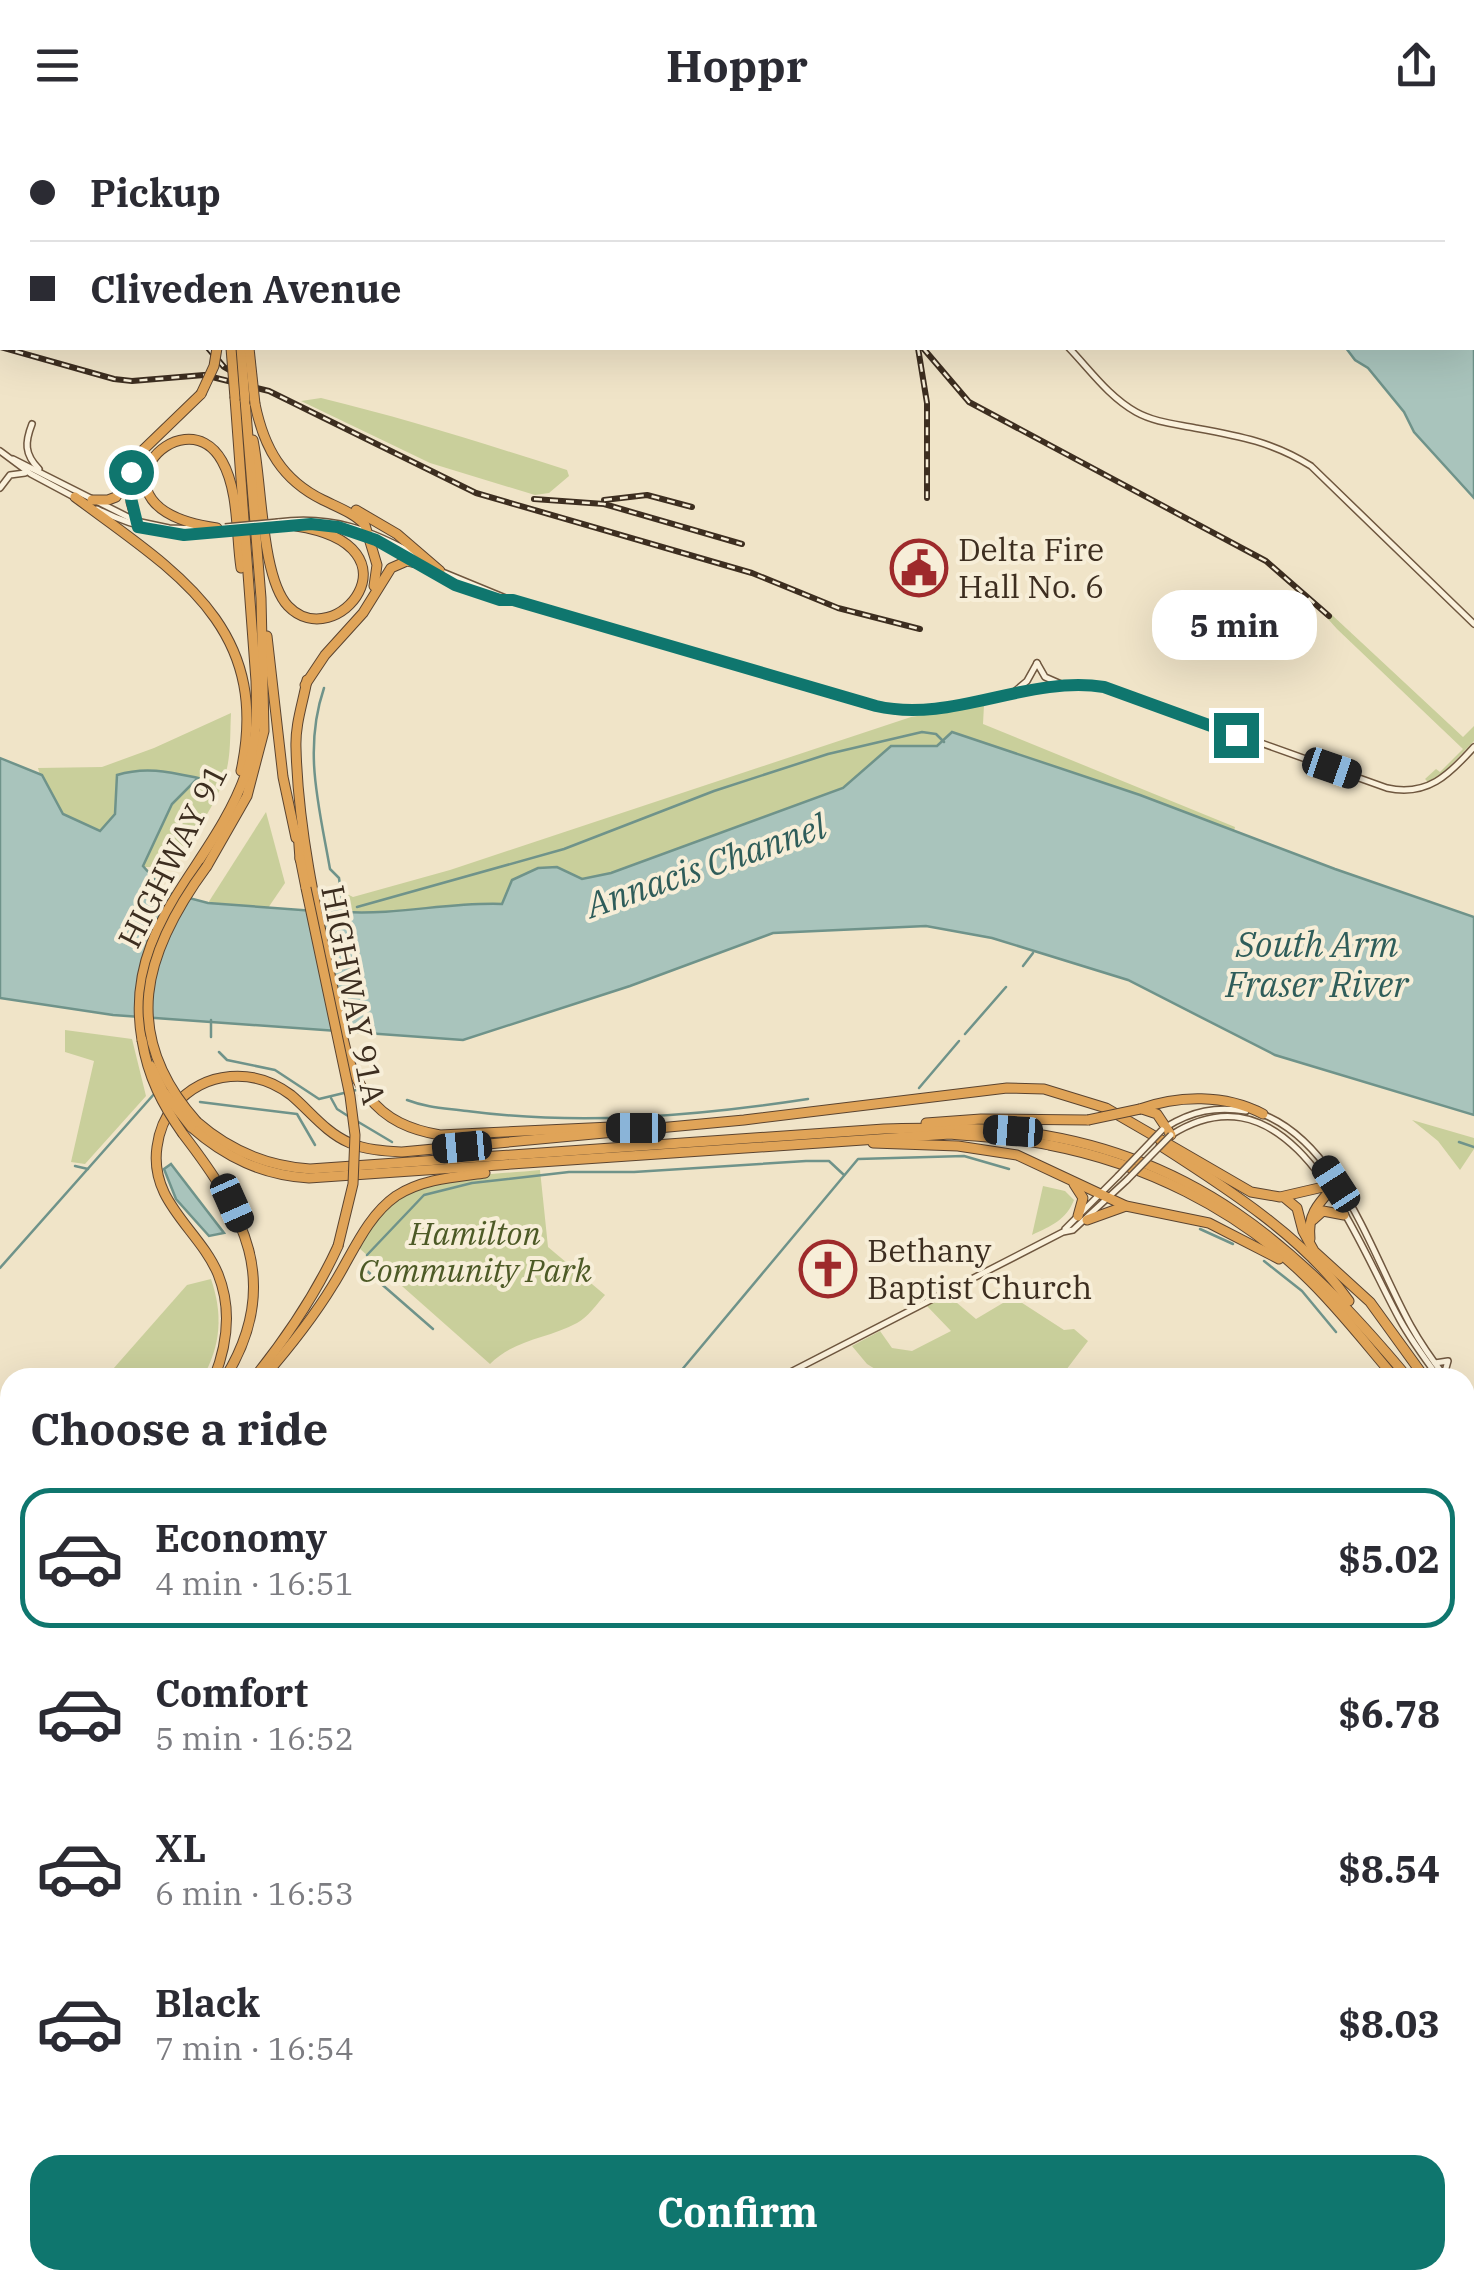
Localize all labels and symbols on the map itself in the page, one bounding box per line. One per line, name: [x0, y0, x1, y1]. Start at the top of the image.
route start: [109, 450, 154, 495]
place label: Delta Fire Hall No. 6: [958, 528, 1104, 607]
public building icon: Delta Fire Hall No. 6: [889, 538, 949, 598]
callout: 5 min: [1154, 590, 1318, 660]
route end: [1214, 713, 1259, 758]
car: [1299, 744, 1365, 792]
street label: HIGHWAY 91: [108, 757, 236, 954]
water label: Annacis Channel: [578, 802, 833, 928]
street label: HIGHWAY 91A: [312, 882, 396, 1108]
water label: South Arm Fraser River: [1224, 921, 1410, 1007]
car: [606, 1113, 666, 1143]
car: [982, 1114, 1044, 1148]
car: [431, 1129, 493, 1165]
car: [1307, 1151, 1365, 1217]
car: [206, 1169, 258, 1237]
park label: Hamilton Community Park: [358, 1212, 592, 1291]
place label: Bethany Baptist Church: [867, 1229, 1092, 1308]
church icon: Bethany Baptist Church: [798, 1239, 858, 1299]

